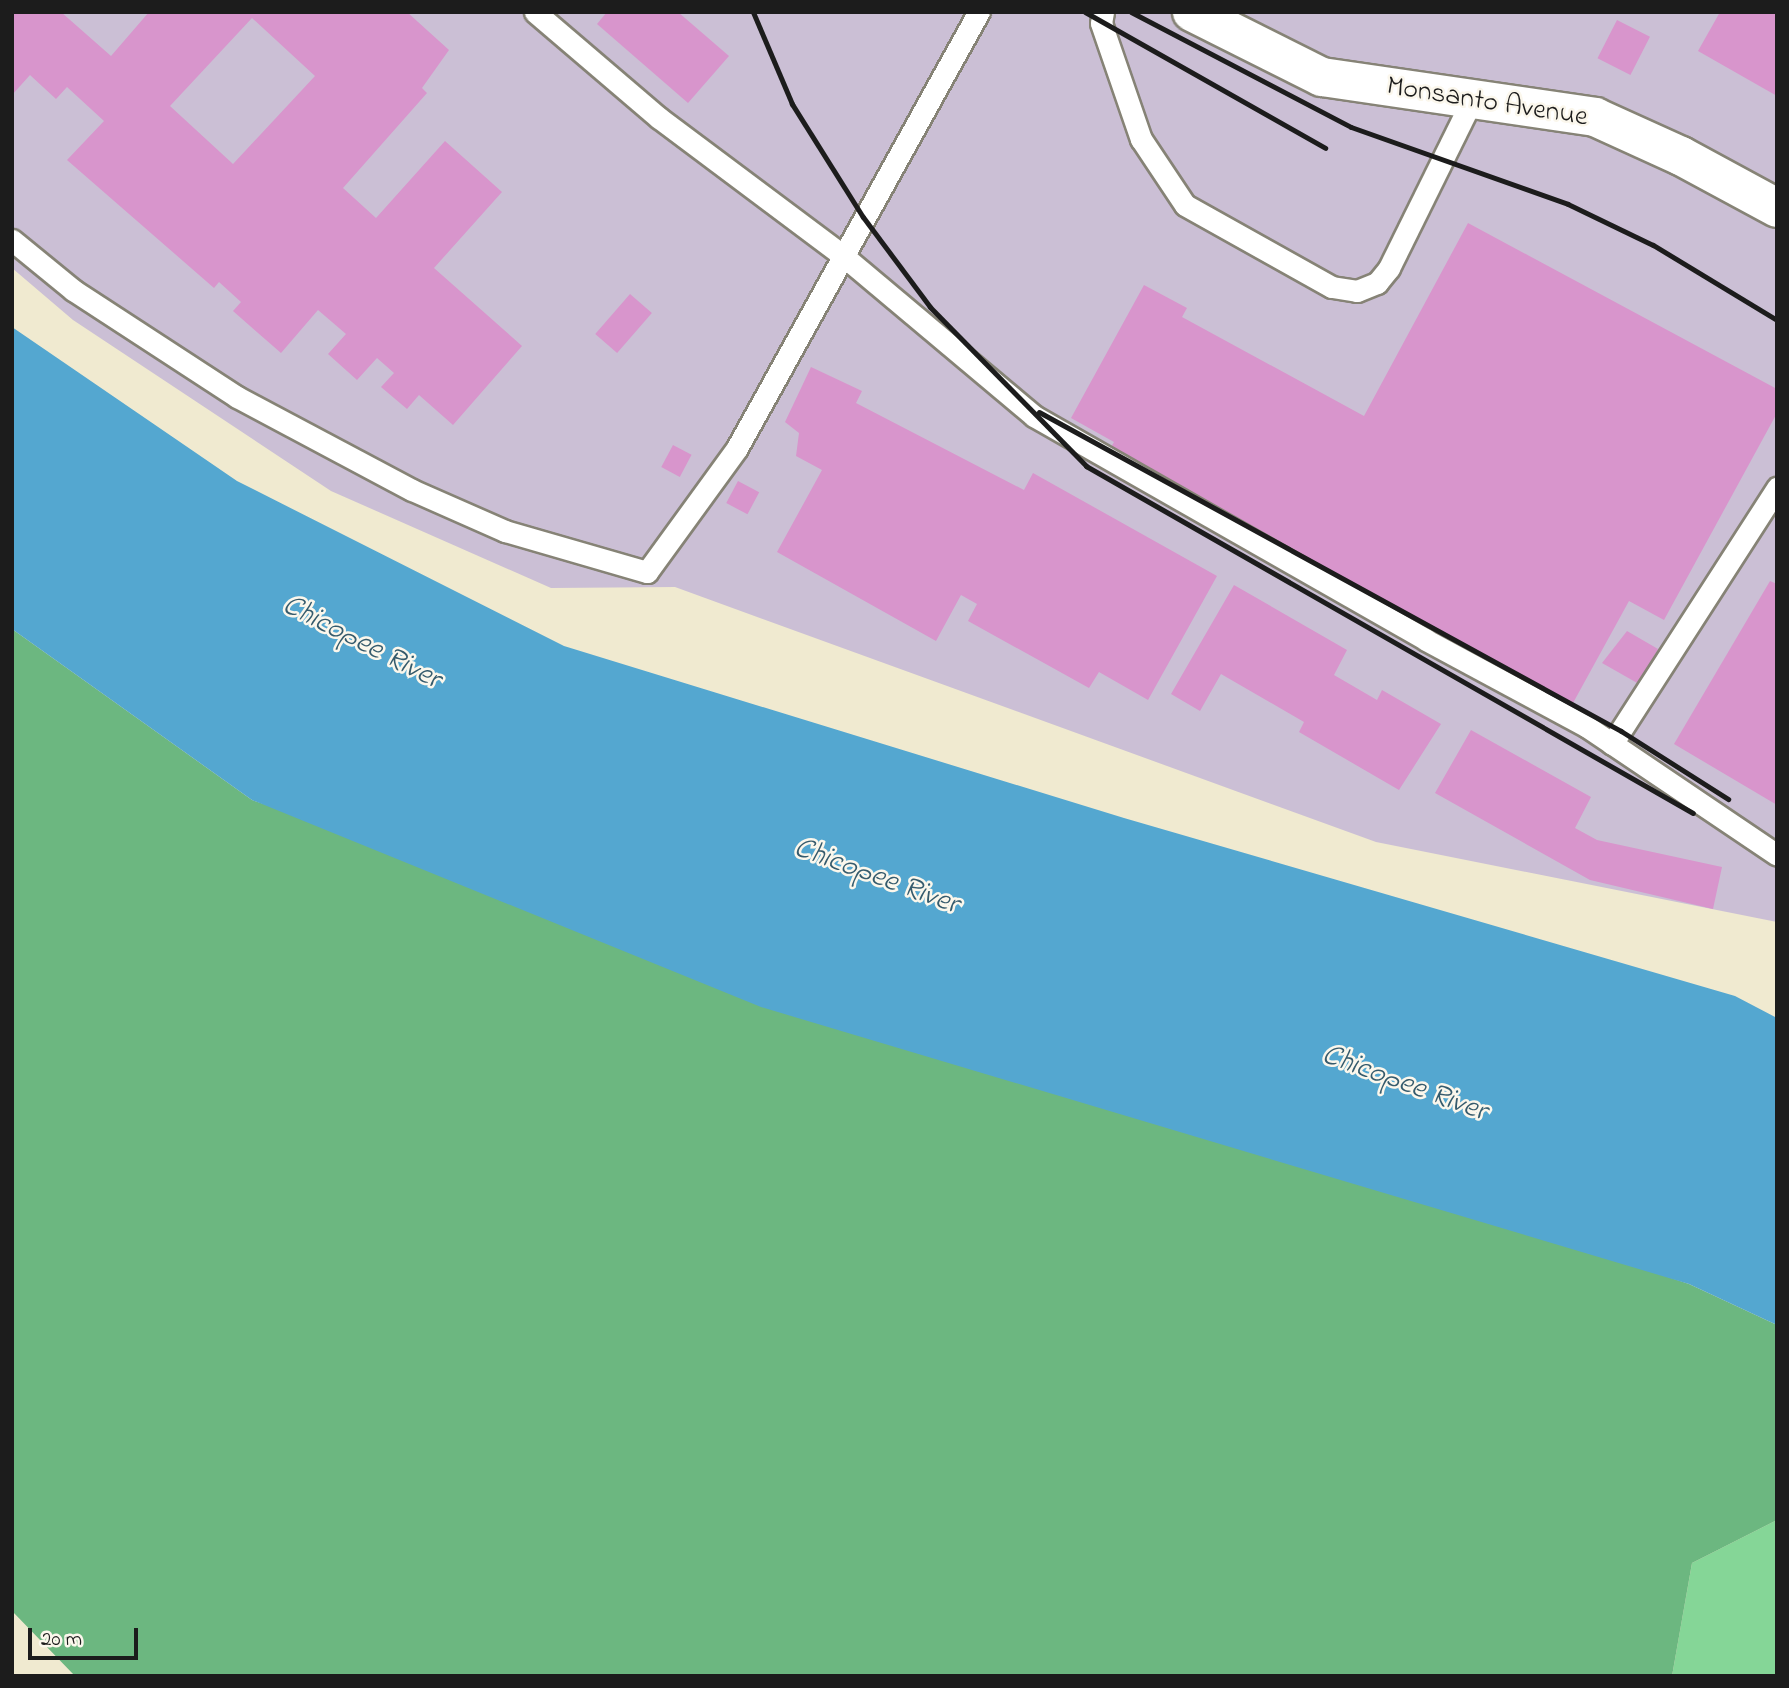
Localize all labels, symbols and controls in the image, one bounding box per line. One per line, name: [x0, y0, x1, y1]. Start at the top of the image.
street label: Monsanto Avenue: [1384, 71, 1590, 135]
water label: Chicopee River: [276, 588, 446, 698]
water label: Chicopee River: [789, 831, 963, 923]
water label: Chicopee River: [1317, 1038, 1491, 1130]
scale bar: [32, 1614, 142, 1658]
text: 20 m: [41, 1625, 82, 1655]

